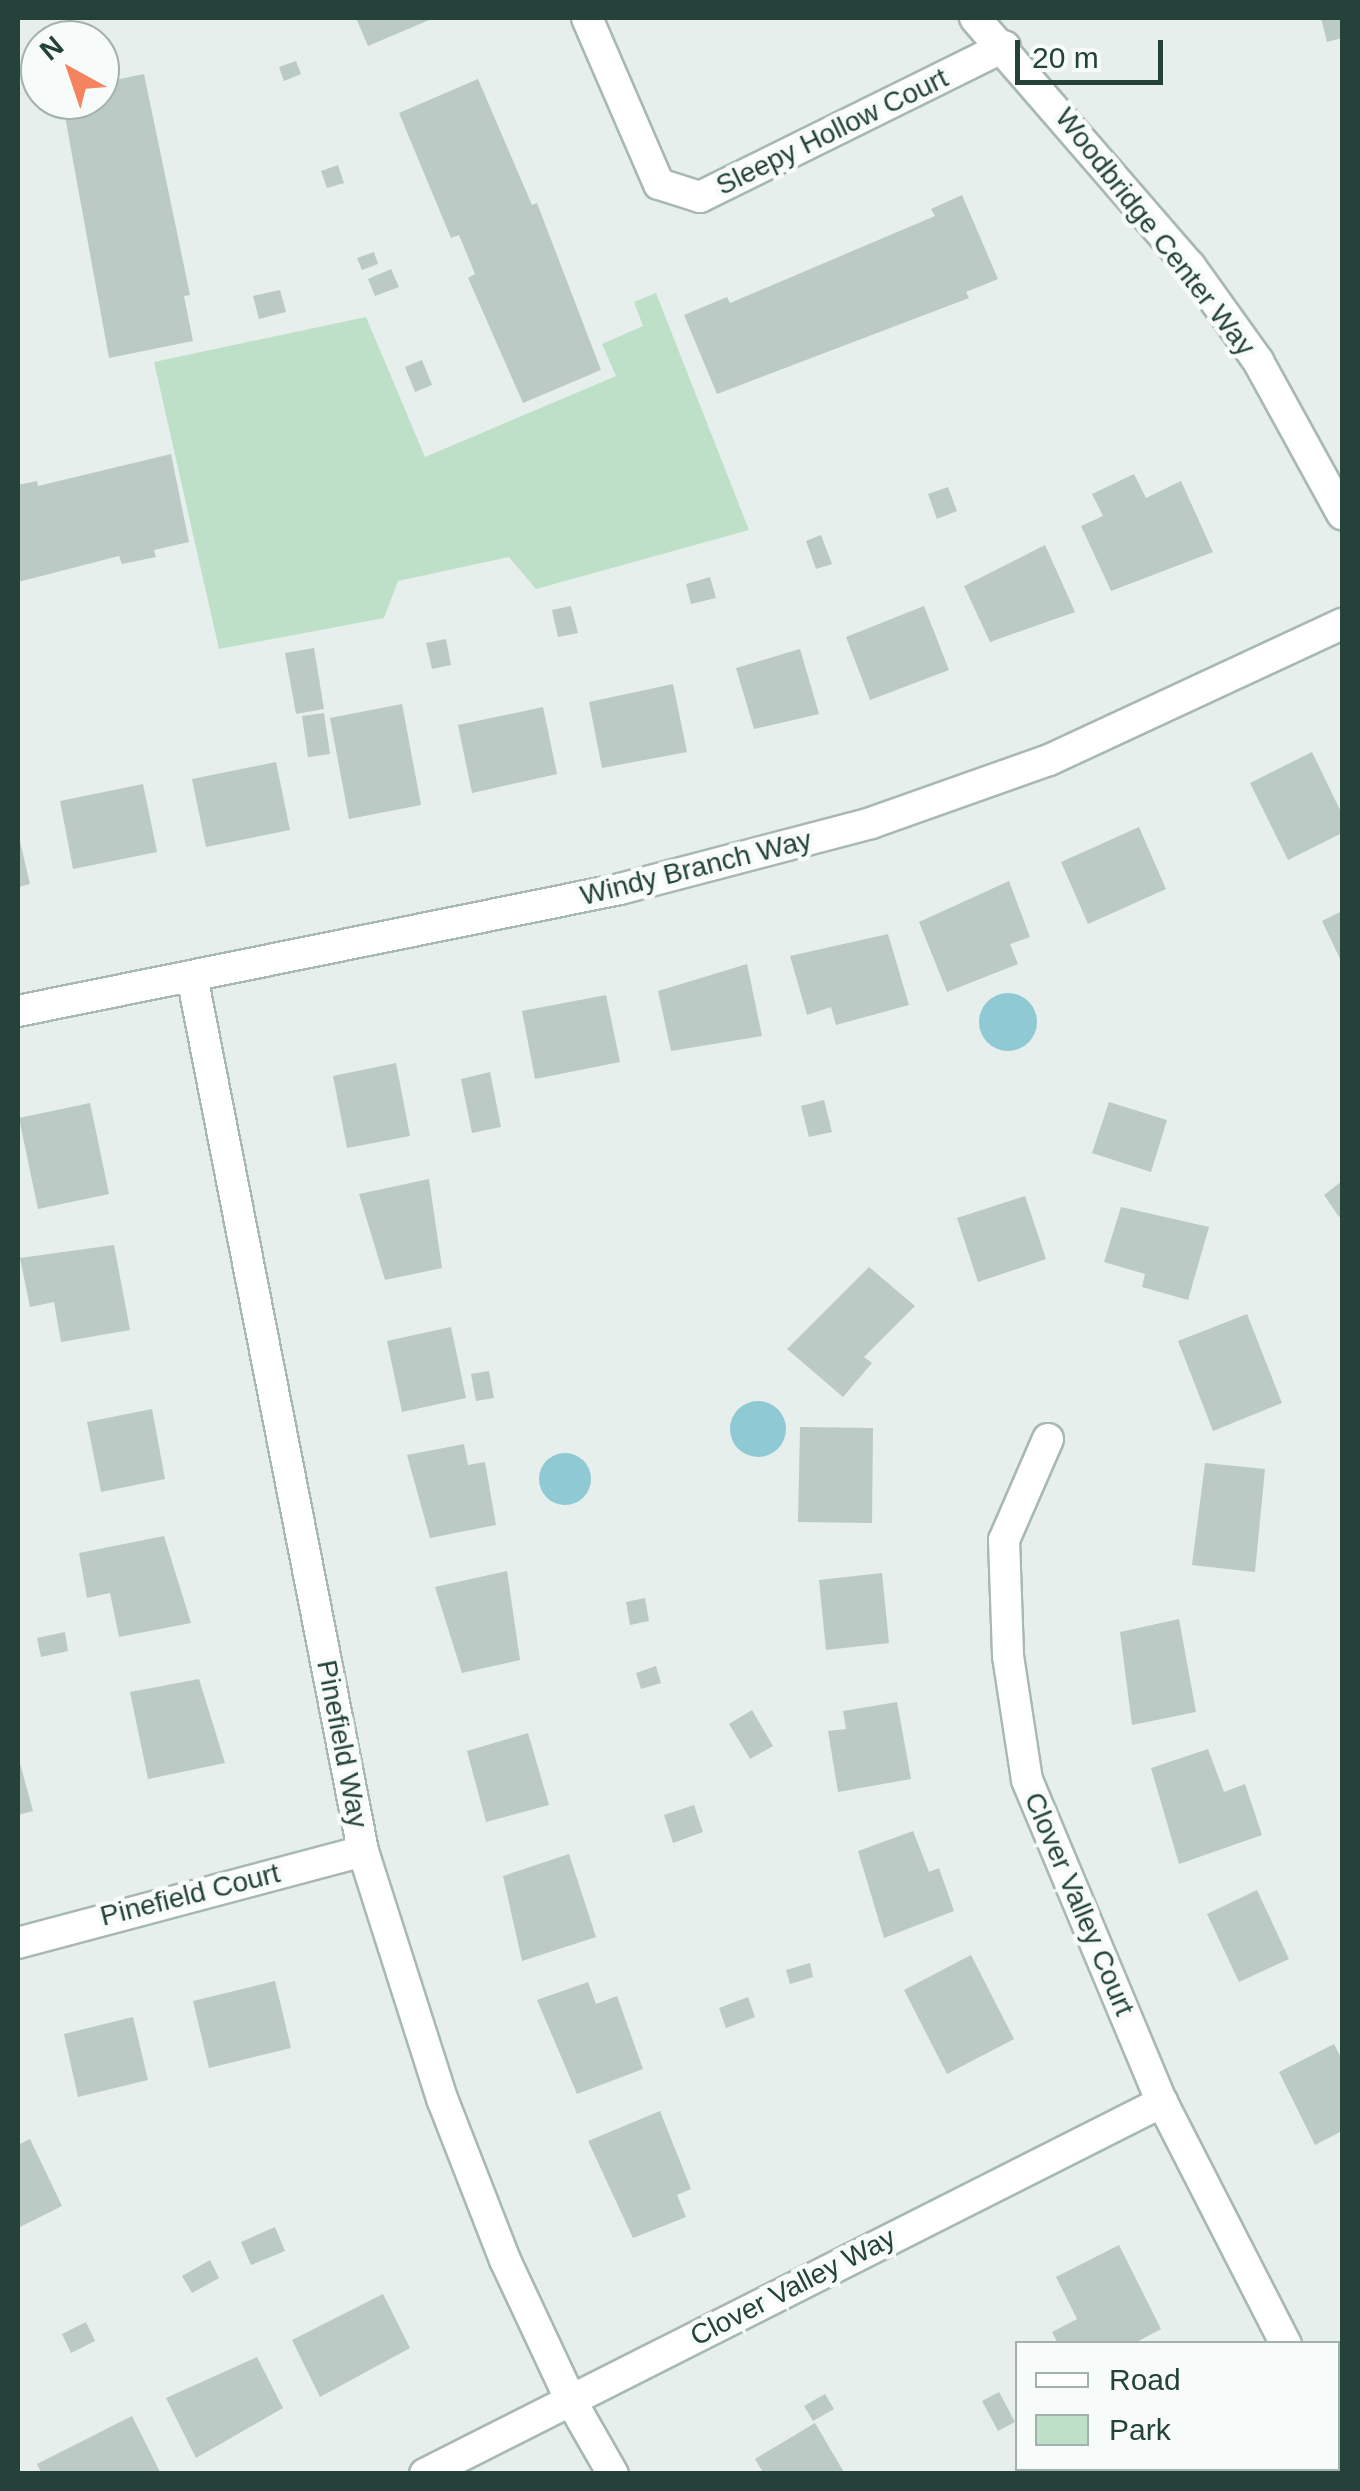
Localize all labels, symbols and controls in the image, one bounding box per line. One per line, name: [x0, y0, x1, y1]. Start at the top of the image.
north arrow: [20, 20, 120, 120]
scale bar: [1020, 20, 1168, 82]
text: N: [34, 30, 69, 67]
text: 20 m: [1032, 41, 1099, 74]
street label: Sleepy Hollow Court: [711, 61, 953, 203]
street label: Woodbridge Center Way: [1048, 101, 1262, 363]
street label: Windy Branch Way: [577, 823, 815, 913]
street label: Pinefield Way: [309, 1657, 375, 1831]
street label: Clover Valley Court: [1017, 1787, 1141, 2021]
street label: Pinefield Court: [97, 1856, 283, 1934]
street label: Clover Valley Way: [685, 2221, 901, 2353]
legend: [1015, 2341, 1340, 2471]
text: Road: [1109, 2363, 1181, 2396]
text: Park: [1109, 2413, 1171, 2446]

